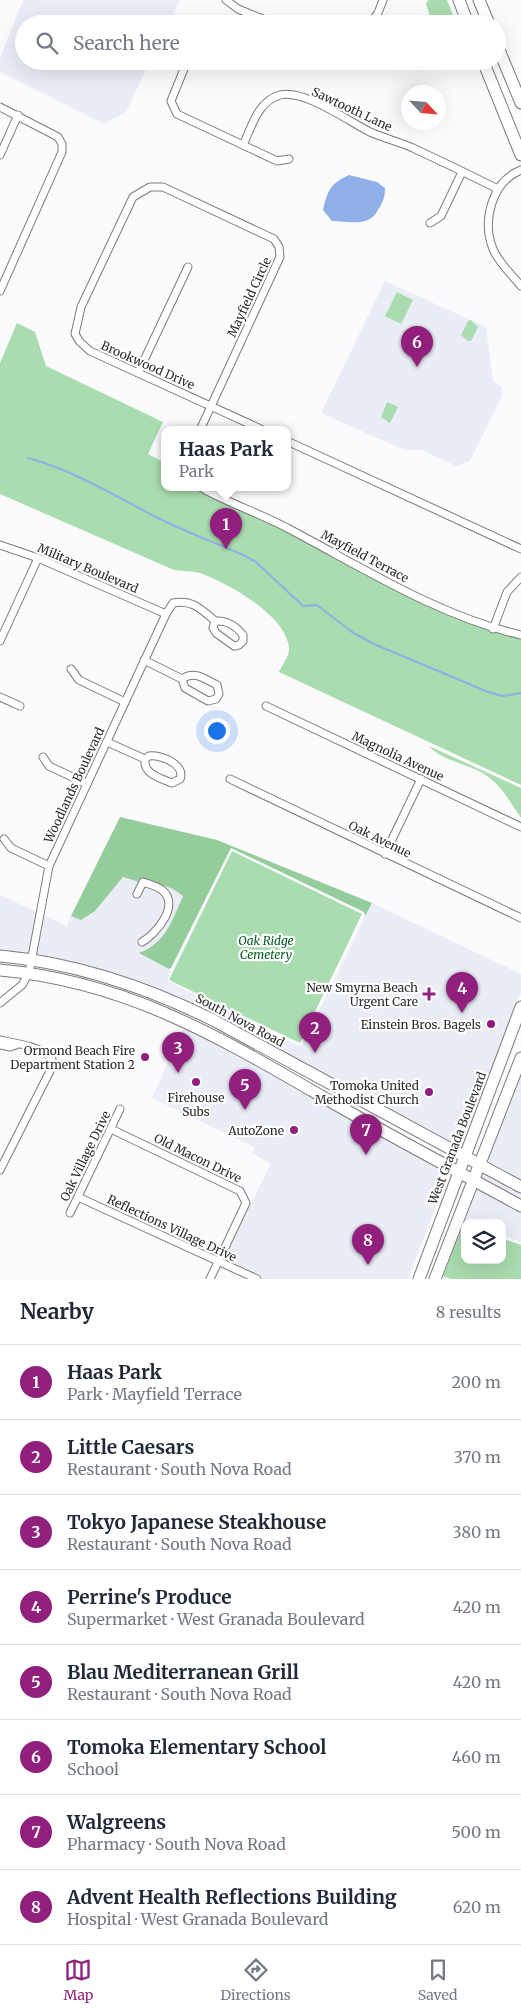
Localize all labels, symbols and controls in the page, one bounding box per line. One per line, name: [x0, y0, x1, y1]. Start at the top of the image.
search box: [15, 15, 506, 70]
icon: search: [33, 29, 61, 57]
text: Search here: [73, 31, 180, 55]
street label: Sawtooth Lane: [310, 84, 394, 134]
north arrow: [401, 85, 446, 130]
street label: Mayfield Circle: [224, 255, 274, 339]
pin: 6: [401, 326, 433, 367]
street label: Brookwood Drive: [99, 338, 197, 392]
popup: [161, 426, 291, 491]
text: Haas Park: [179, 437, 273, 461]
text: Park: [179, 461, 214, 481]
pin: 1: [210, 508, 242, 549]
street label: Mayfield Terrace: [319, 527, 411, 585]
street label: Military Boulevard: [35, 540, 141, 596]
your location: [204, 718, 230, 744]
street label: Woodlands Boulevard: [40, 725, 107, 846]
street label: Magnolia Avenue: [350, 728, 446, 784]
street label: Oak Avenue: [346, 817, 414, 861]
park label: Oak Ridge Cemetery: [238, 933, 294, 962]
pin: 4: [446, 972, 478, 1013]
place label: New Smyrna Beach Urgent Care: [306, 980, 418, 1009]
marker: New Smyrna Beach Urgent Care: [422, 987, 436, 1001]
street label: South Nova Road: [193, 990, 287, 1050]
pin: 2: [299, 1012, 331, 1053]
place label: Einstein Bros. Bagels: [361, 1017, 481, 1032]
marker: Einstein Bros. Bagels: [485, 1018, 497, 1030]
pin: 3: [162, 1032, 194, 1073]
place label: Ormond Beach Fire Department Station 2: [10, 1043, 135, 1072]
marker: Ormond Beach Fire Department Station 2: [139, 1051, 151, 1063]
pin: 5: [229, 1069, 261, 1110]
street label: West Granada Boulevard: [424, 1070, 489, 1207]
marker: Firehouse Subs: [190, 1076, 202, 1088]
place label: Tomoka United Methodist Church: [315, 1078, 419, 1107]
marker: Tomoka United Methodist Church: [423, 1086, 435, 1098]
place label: Firehouse Subs: [168, 1090, 224, 1119]
street label: Oak Village Drive: [57, 1108, 113, 1204]
pin: 7: [350, 1114, 382, 1155]
place label: AutoZone: [227, 1123, 284, 1138]
marker: AutoZone: [288, 1124, 300, 1136]
street label: Old Macon Drive: [152, 1130, 244, 1186]
street label: Reflections Village Drive: [105, 1191, 239, 1265]
map controls: [461, 1219, 506, 1264]
button: layers: [461, 1219, 506, 1264]
pin: 8: [352, 1224, 384, 1265]
text: Nearby: [20, 1298, 94, 1325]
text: 8 results: [436, 1302, 501, 1322]
text: Haas Park: [67, 1360, 162, 1384]
text: 1: [32, 1372, 40, 1392]
text: 200 m: [451, 1372, 501, 1392]
text: Park · Mayfield Terrace: [67, 1384, 242, 1404]
text: Little Caesars: [67, 1435, 194, 1459]
text: 2: [31, 1447, 41, 1467]
text: 370 m: [454, 1447, 501, 1467]
text: Restaurant · South Nova Road: [67, 1459, 292, 1479]
text: Tokyo Japanese Steakhouse: [67, 1510, 326, 1534]
text: 3: [31, 1522, 41, 1542]
text: 380 m: [453, 1522, 501, 1542]
text: Restaurant · South Nova Road: [67, 1534, 292, 1554]
text: Perrine's Produce: [67, 1585, 232, 1609]
text: 4: [31, 1597, 41, 1617]
text: 420 m: [453, 1597, 501, 1617]
text: Supermarket · West Granada Boulevard: [67, 1609, 365, 1629]
text: Blau Mediterranean Grill: [67, 1660, 299, 1684]
text: 5: [31, 1672, 41, 1692]
text: 420 m: [453, 1672, 501, 1692]
text: Restaurant · South Nova Road: [67, 1684, 292, 1704]
text: Tomoka Elementary School: [67, 1735, 326, 1759]
text: 6: [31, 1747, 41, 1767]
text: 460 m: [452, 1747, 501, 1767]
text: School: [67, 1759, 119, 1779]
text: Walgreens: [67, 1810, 166, 1834]
text: 7: [31, 1822, 41, 1842]
text: 500 m: [451, 1822, 501, 1842]
text: Pharmacy · South Nova Road: [67, 1834, 286, 1854]
text: Advent Health Reflections Building: [67, 1885, 397, 1909]
text: 8: [31, 1897, 41, 1917]
text: 620 m: [453, 1897, 501, 1917]
text: Hospital · West Granada Boulevard: [67, 1909, 329, 1929]
tab: Map: [64, 1956, 93, 2004]
tab: Directions: [221, 1956, 291, 2004]
tab: Saved: [418, 1956, 457, 2004]

